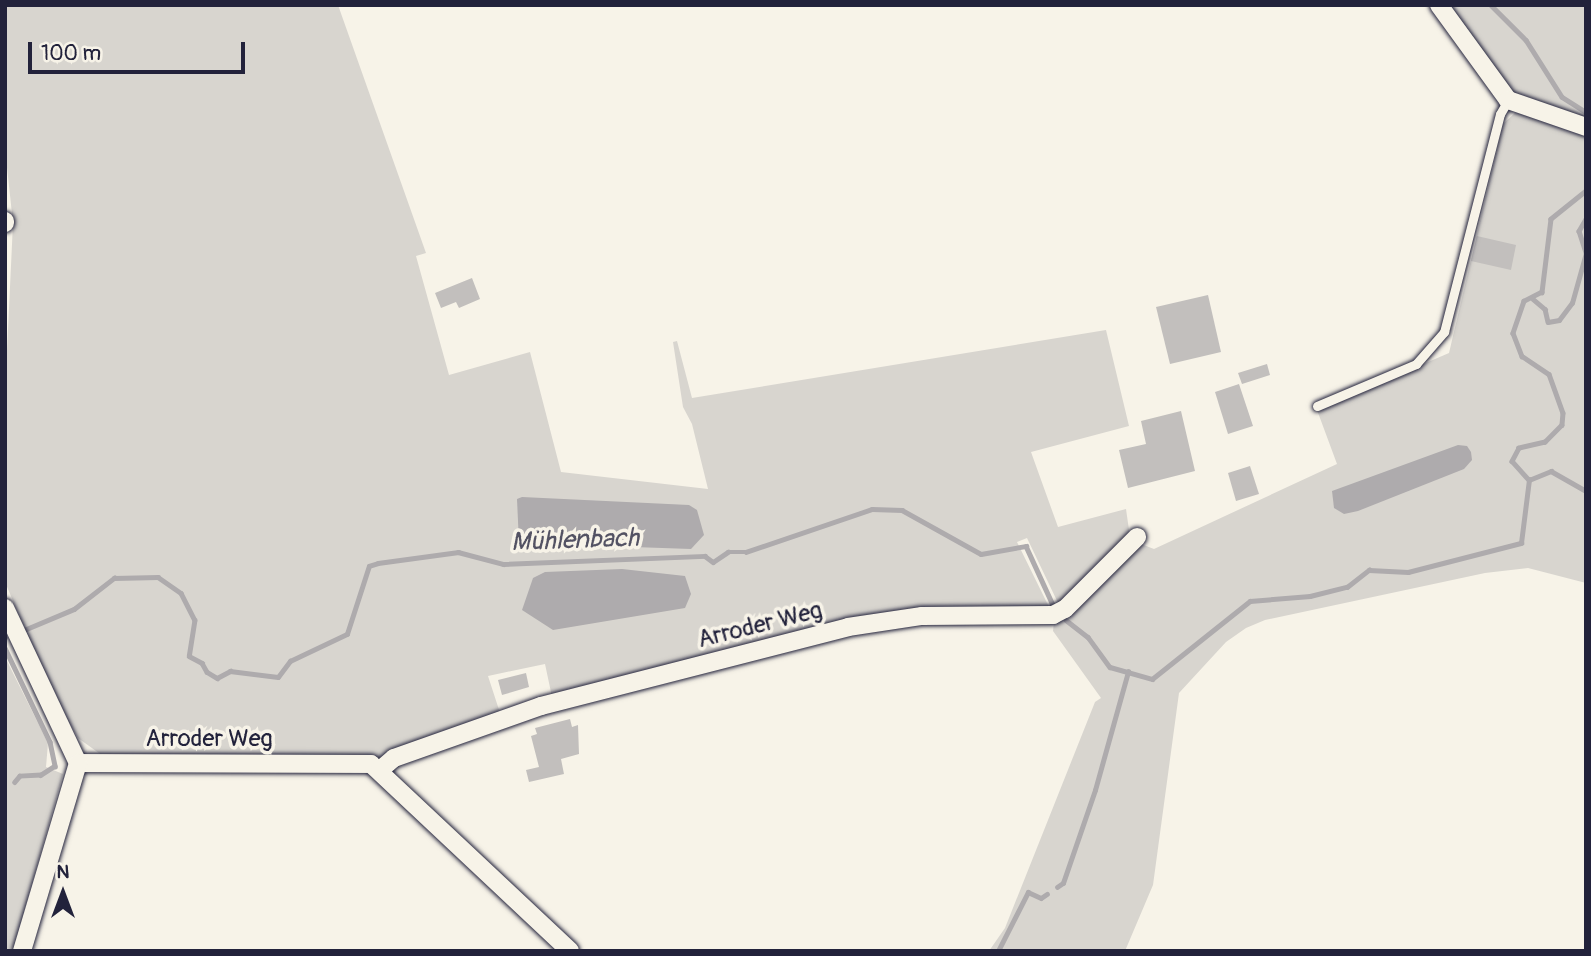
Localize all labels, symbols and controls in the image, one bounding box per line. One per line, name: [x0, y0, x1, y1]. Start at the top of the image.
scale bar: [32, 28, 248, 72]
text: 100 m: [41, 40, 101, 67]
water label: Mühlenbach: [511, 523, 639, 559]
street label: Arroder Weg: [695, 596, 825, 654]
street label: Arroder Weg: [145, 725, 273, 753]
north arrow: [28, 858, 98, 928]
text: N: [57, 860, 69, 884]

